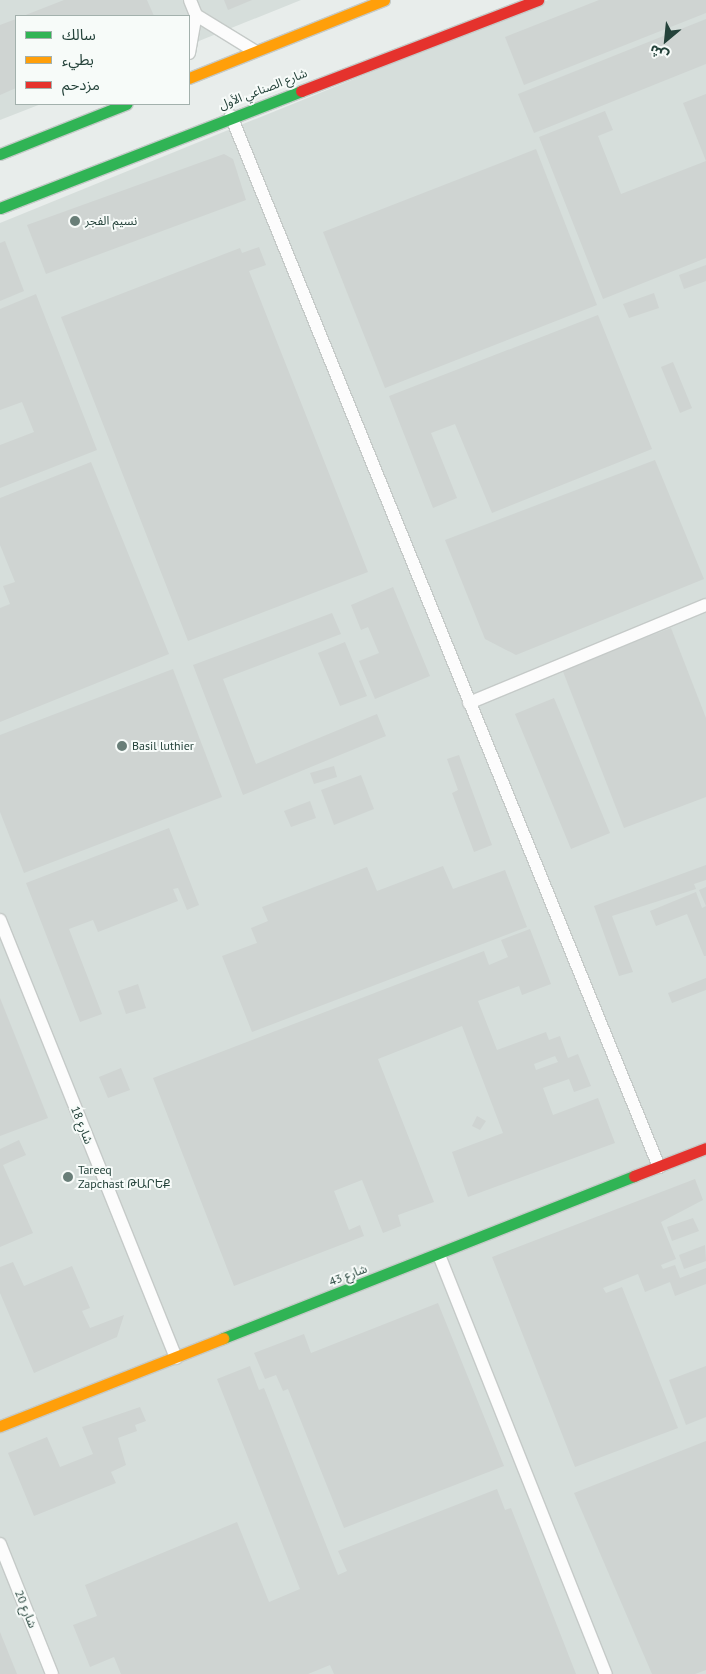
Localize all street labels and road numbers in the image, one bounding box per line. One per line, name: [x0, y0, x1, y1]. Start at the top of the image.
street label: شارع الصناعي الأول: [217, 66, 309, 112]
street label: شارع 18: [68, 1104, 96, 1146]
street label: شارع 43: [327, 1261, 369, 1289]
street label: شارع 20: [12, 1588, 40, 1630]

